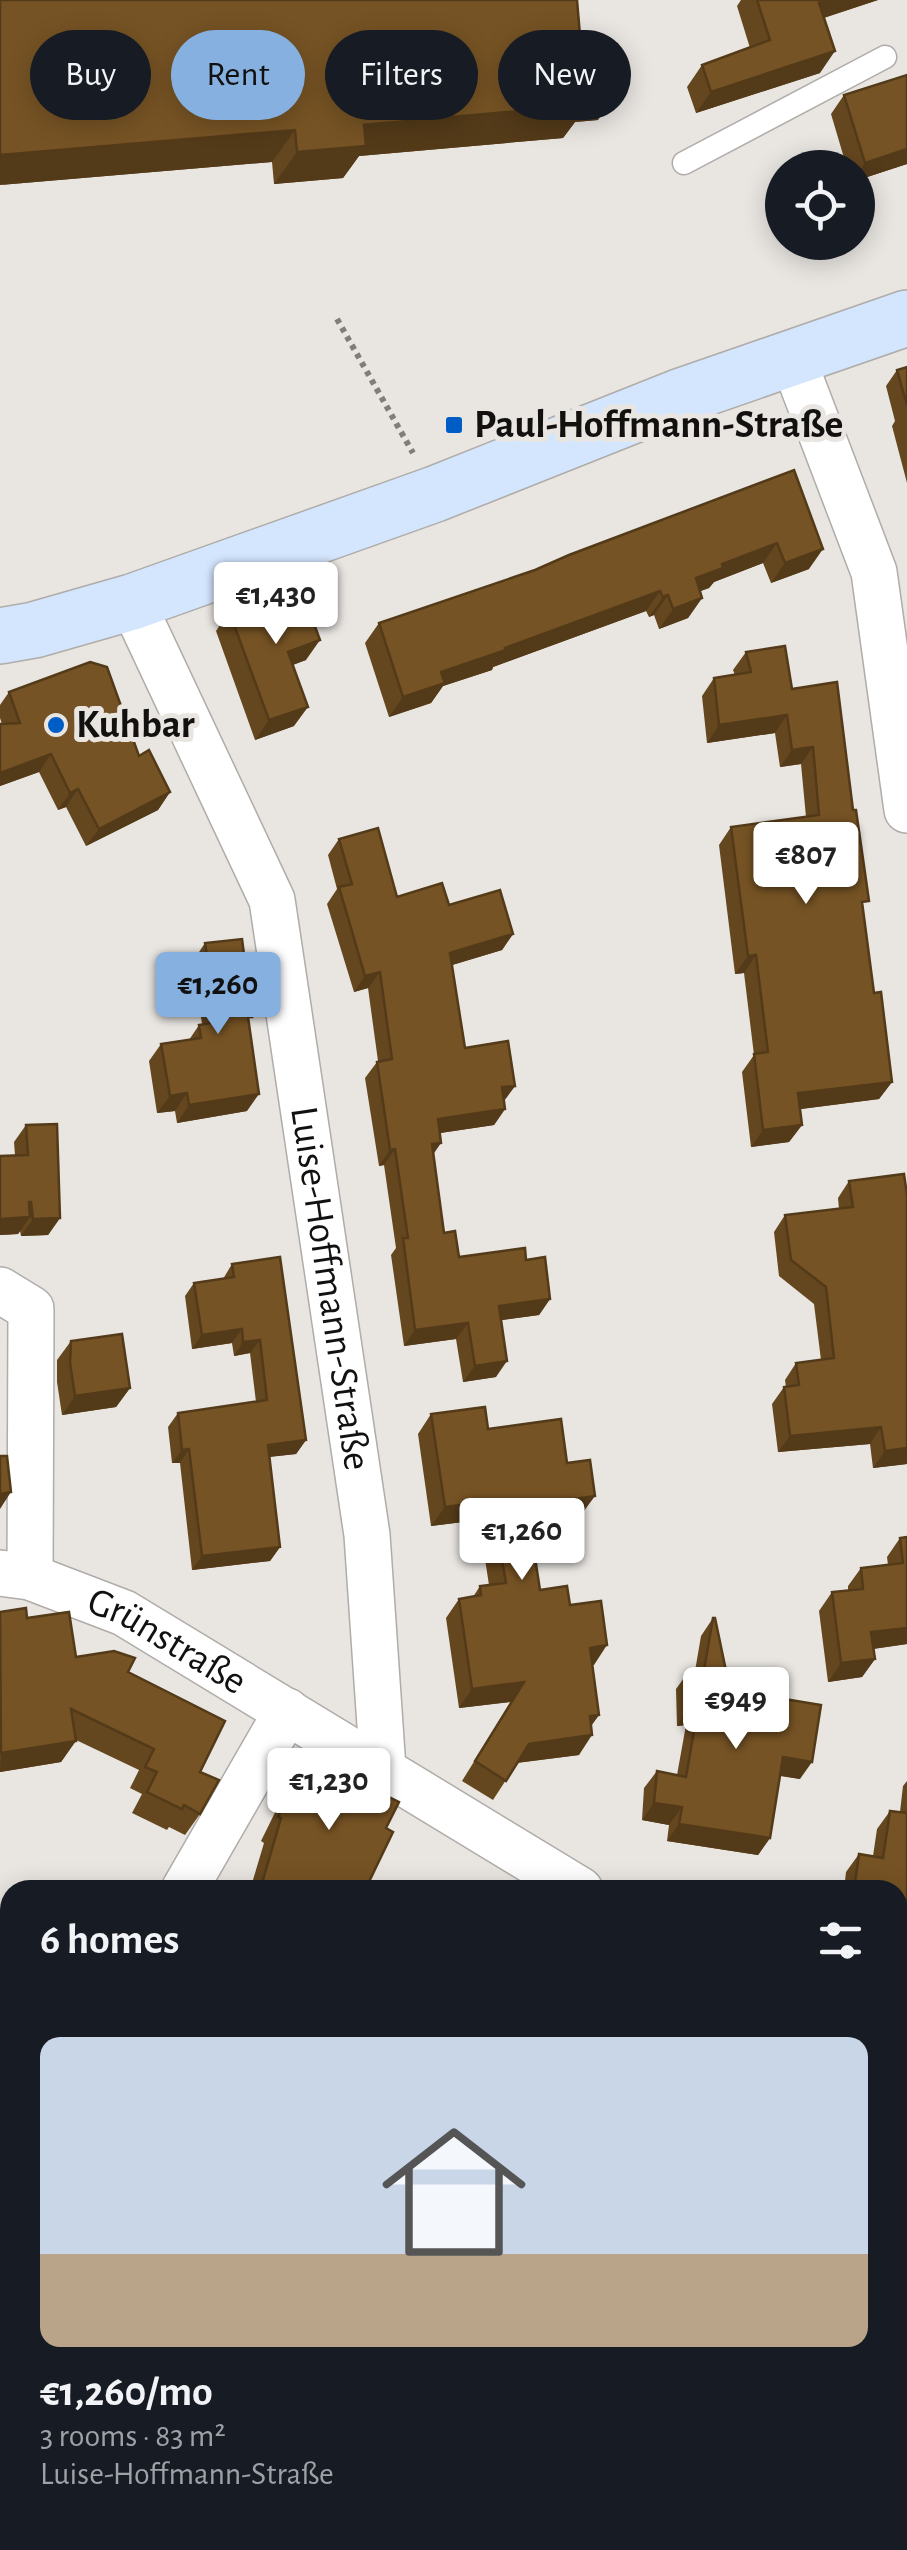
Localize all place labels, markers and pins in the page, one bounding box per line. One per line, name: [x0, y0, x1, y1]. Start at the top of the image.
place label: Paul-Hoffmann-Straße: [474, 405, 843, 445]
marker: Paul-Hoffmann-Straße: [443, 414, 465, 436]
pin: €1,430: [195, 562, 357, 647]
place label: Kuhbar: [76, 705, 195, 745]
marker: Kuhbar: [45, 714, 67, 736]
pin: €807: [747, 822, 865, 907]
pin: €1,260: [137, 952, 299, 1037]
pin: €1,260: [441, 1498, 603, 1583]
pin: €949: [677, 1667, 795, 1752]
pin: €1,230: [248, 1748, 410, 1833]

